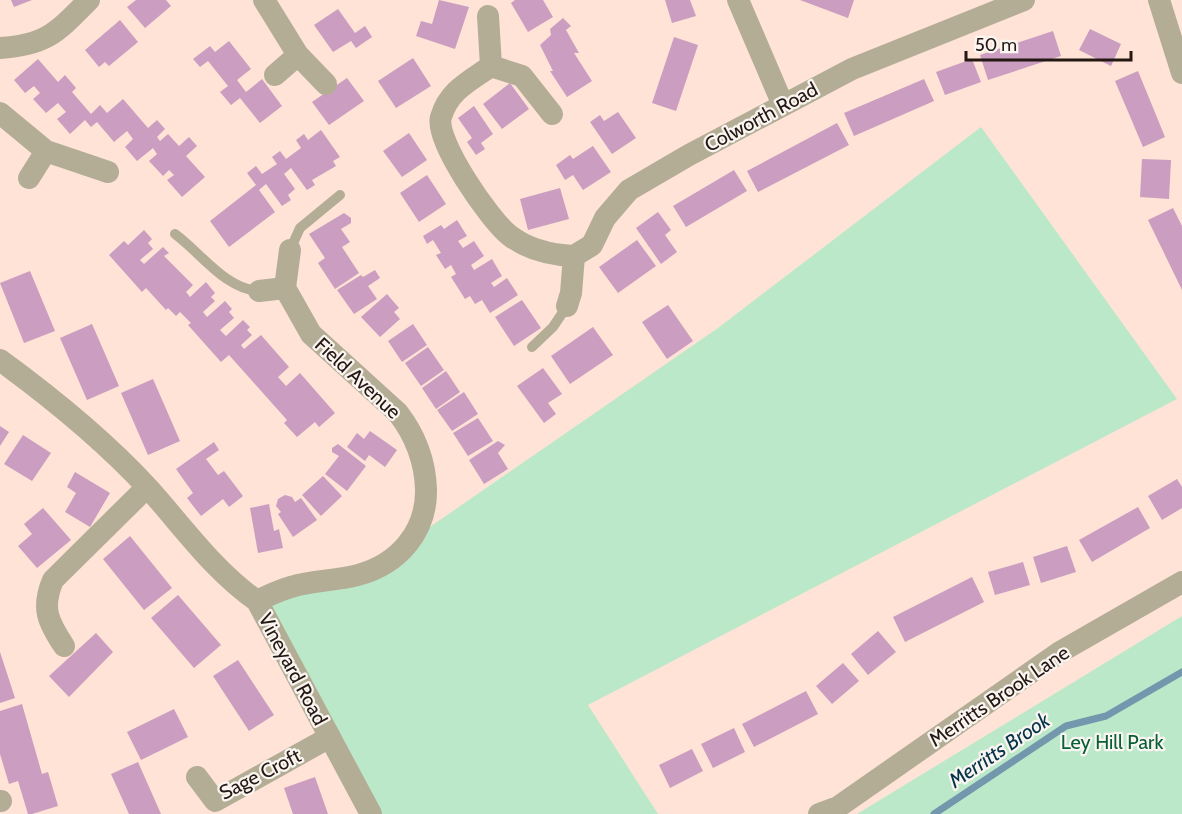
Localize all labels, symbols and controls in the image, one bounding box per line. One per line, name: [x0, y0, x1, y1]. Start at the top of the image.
scale bar: [966, 24, 1131, 62]
text: 50 m: [975, 34, 1017, 56]
street label: Colworth Road: [700, 77, 822, 157]
street label: Field Avenue: [310, 332, 406, 424]
street label: Vineyard Road: [253, 609, 333, 729]
street label: Merritts Brook Lane: [924, 640, 1074, 752]
water label: Merritts Brook: [944, 707, 1054, 793]
park label: Ley Hill Park: [1061, 730, 1163, 754]
street label: Sage Croft: [215, 743, 305, 805]

